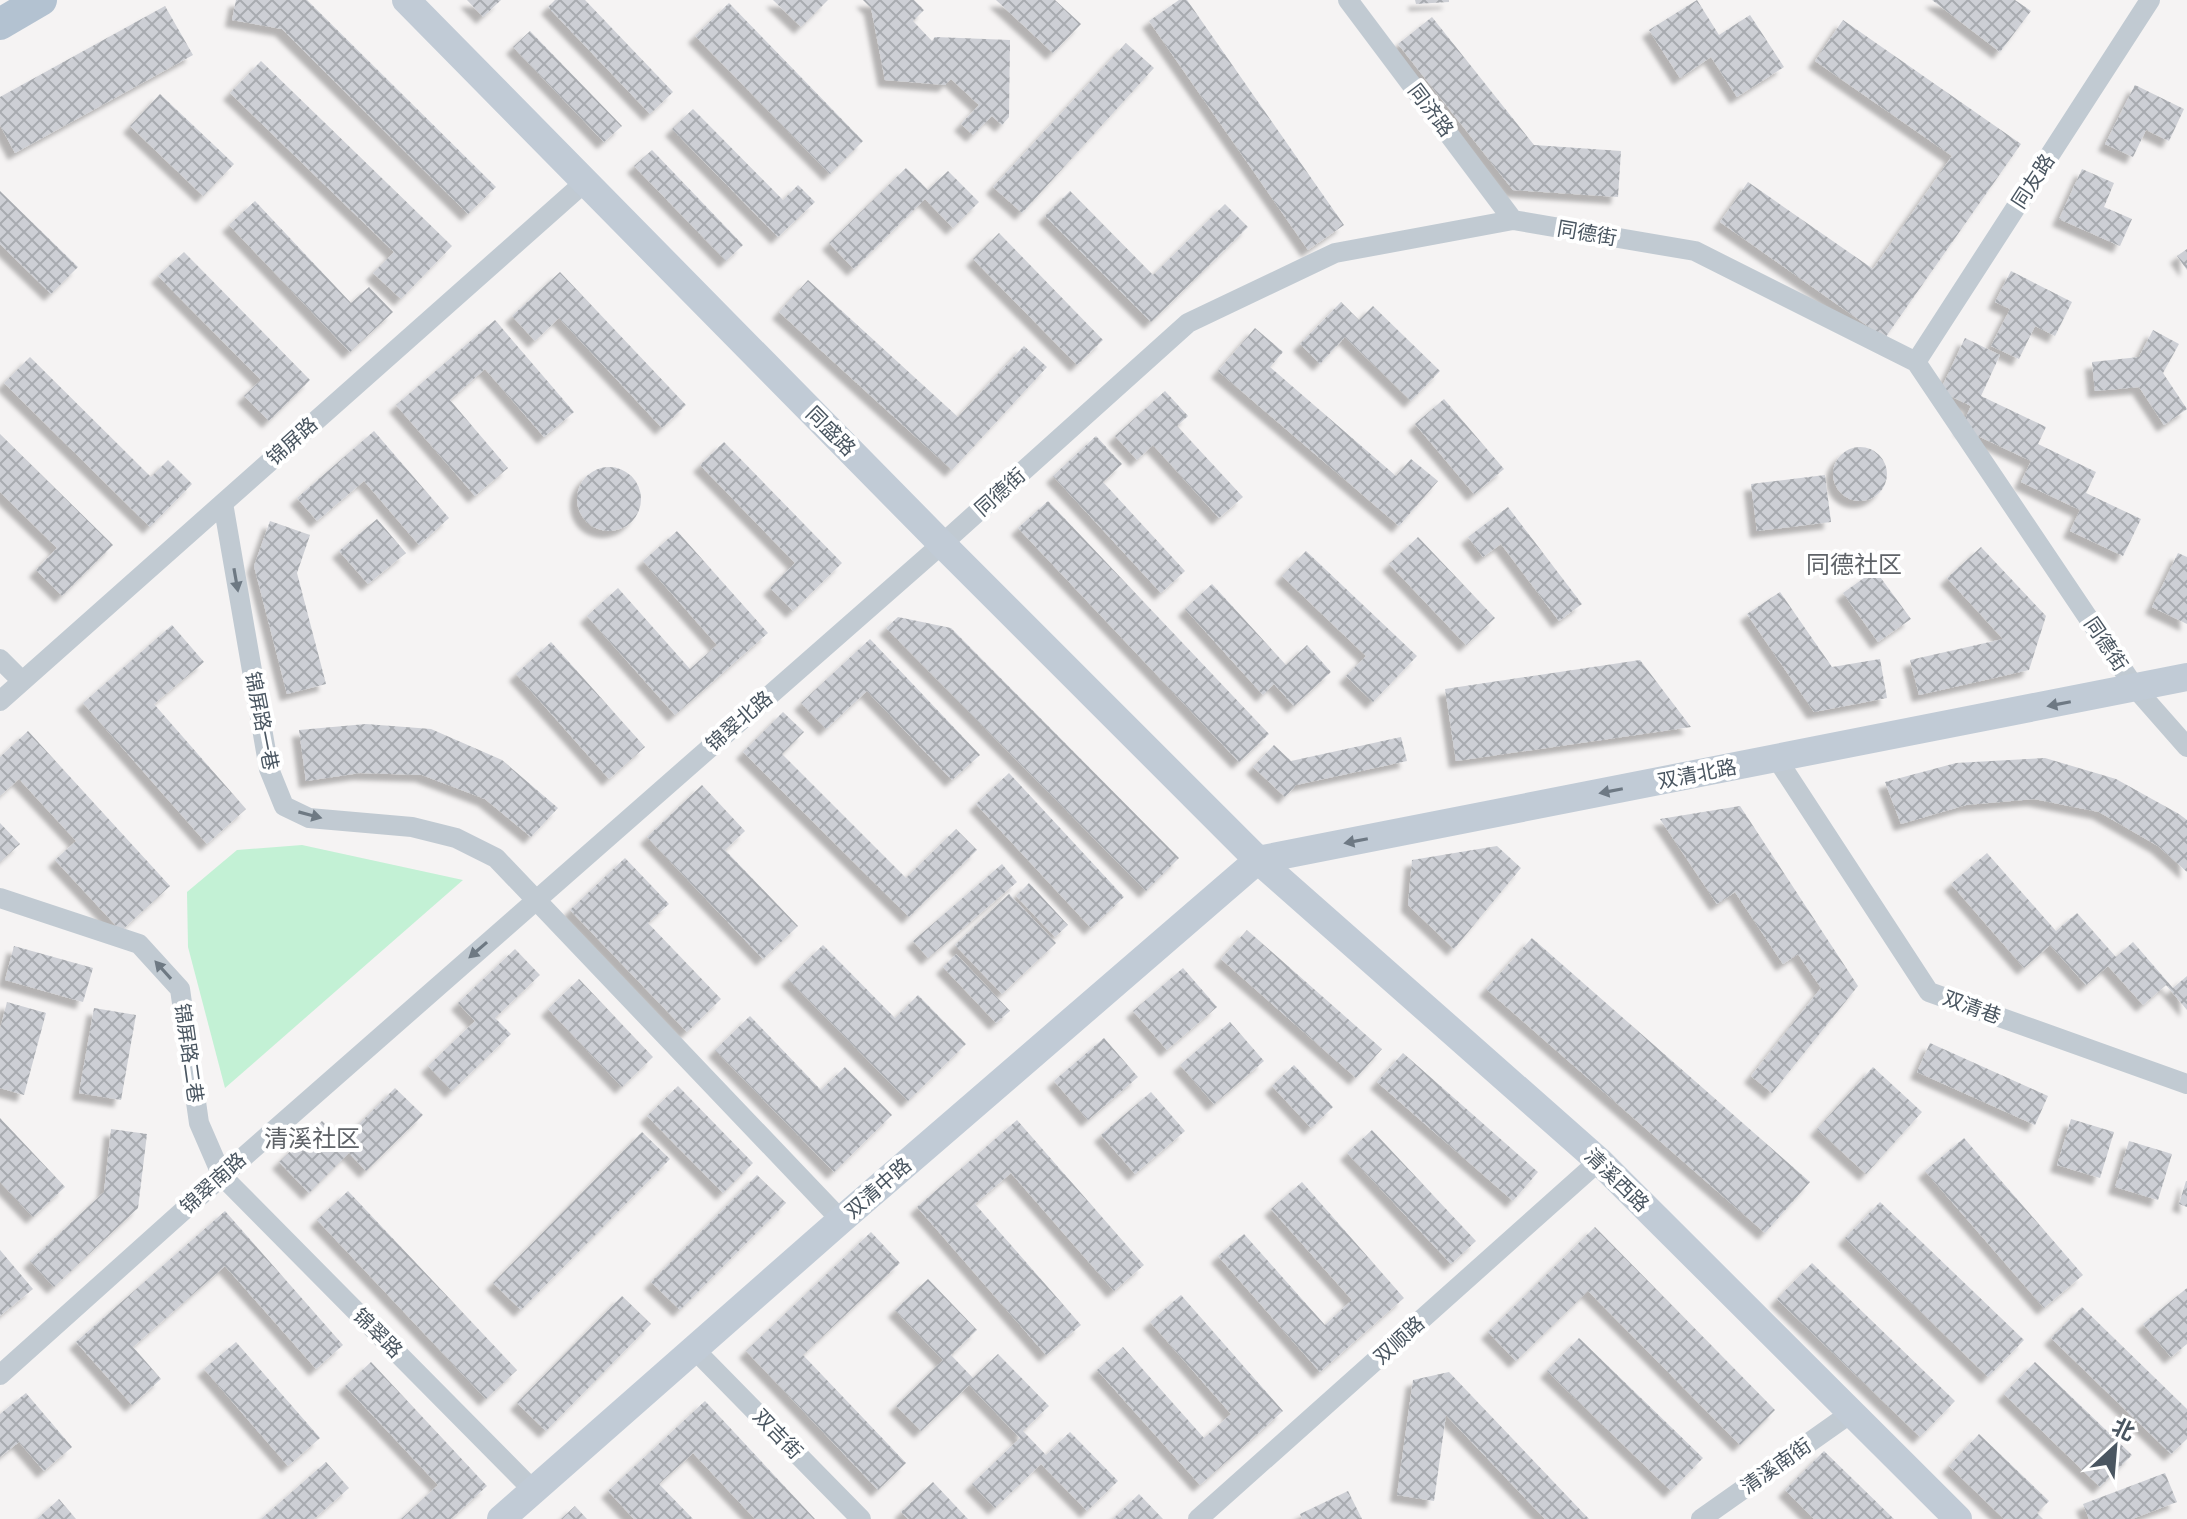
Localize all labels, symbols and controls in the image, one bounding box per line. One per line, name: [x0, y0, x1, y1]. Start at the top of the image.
street label: 同济路: [1403, 78, 1459, 142]
street label: 同友路: [2006, 149, 2060, 213]
street label: 同德街: [1555, 215, 1619, 251]
street label: 同盛路: [801, 401, 861, 461]
street label: 锦屏路: [261, 411, 323, 471]
street label: 同德街: [969, 462, 1031, 522]
district label: 同德社区: [1806, 549, 1902, 580]
one-way arrow: [231, 567, 243, 592]
street label: 同德街: [2078, 612, 2134, 676]
street label: 锦屏路一巷: [240, 669, 284, 773]
street label: 锦翠北路: [700, 685, 778, 757]
one-way arrow: [2046, 698, 2071, 710]
street label: 双清北路: [1655, 754, 1739, 794]
one-way arrow: [1599, 785, 1624, 797]
one-way arrow: [298, 810, 323, 822]
one-way arrow: [1343, 835, 1368, 847]
one-way arrow: [468, 941, 488, 958]
one-way arrow: [155, 961, 173, 980]
street label: 双清巷: [1939, 985, 2005, 1029]
street label: 锦屏路二巷: [169, 1002, 209, 1104]
district label: 清溪社区: [264, 1123, 360, 1154]
street label: 清溪西路: [1579, 1143, 1655, 1217]
street label: 锦翠南路: [175, 1147, 251, 1219]
street label: 双清中路: [839, 1152, 917, 1224]
street label: 锦翠路: [348, 1303, 408, 1363]
street label: 双顺路: [1368, 1310, 1430, 1370]
street label: 双吉街: [748, 1403, 808, 1465]
north arrow: [2075, 1407, 2155, 1487]
text: 北: [2107, 1412, 2140, 1447]
street label: 清溪南街: [1736, 1432, 1816, 1500]

